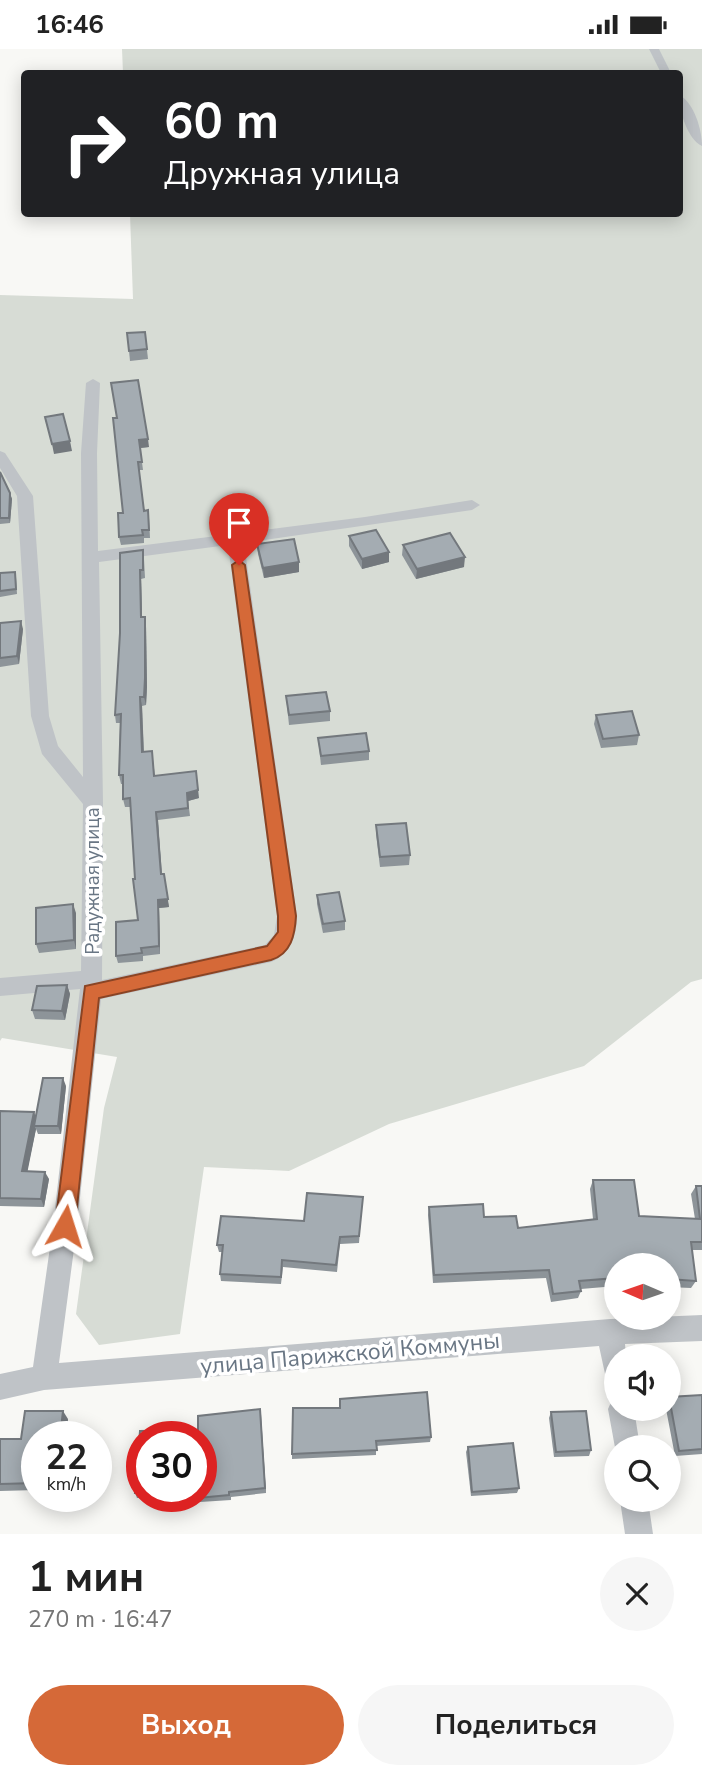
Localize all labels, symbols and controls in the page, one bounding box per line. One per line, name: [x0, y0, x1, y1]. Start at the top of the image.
text: 16:46: [35, 7, 104, 42]
text: 60 m: [164, 88, 279, 155]
icon: right: [49, 98, 140, 189]
text: Дружная улица: [164, 152, 400, 195]
pin: [209, 493, 269, 565]
icon: arrive: [220, 504, 258, 542]
street label: Радужная улица: [80, 807, 106, 955]
position arrow: [28, 1189, 102, 1263]
north arrow: [604, 1253, 681, 1330]
map controls: [604, 1253, 681, 1512]
street label: улица Парижской Коммуны: [199, 1325, 501, 1382]
button: sound: [604, 1344, 681, 1421]
speed limit sign: 30: [126, 1421, 217, 1512]
text: 22: [45, 1434, 88, 1481]
button: search: [604, 1435, 681, 1512]
text: km/h: [47, 1472, 86, 1496]
text: 1 мин: [28, 1549, 144, 1606]
button: close: [600, 1557, 674, 1631]
text: 270 m · 16:47: [28, 1604, 173, 1635]
button: Выход: [28, 1685, 344, 1765]
button: Поделиться: [358, 1685, 674, 1765]

